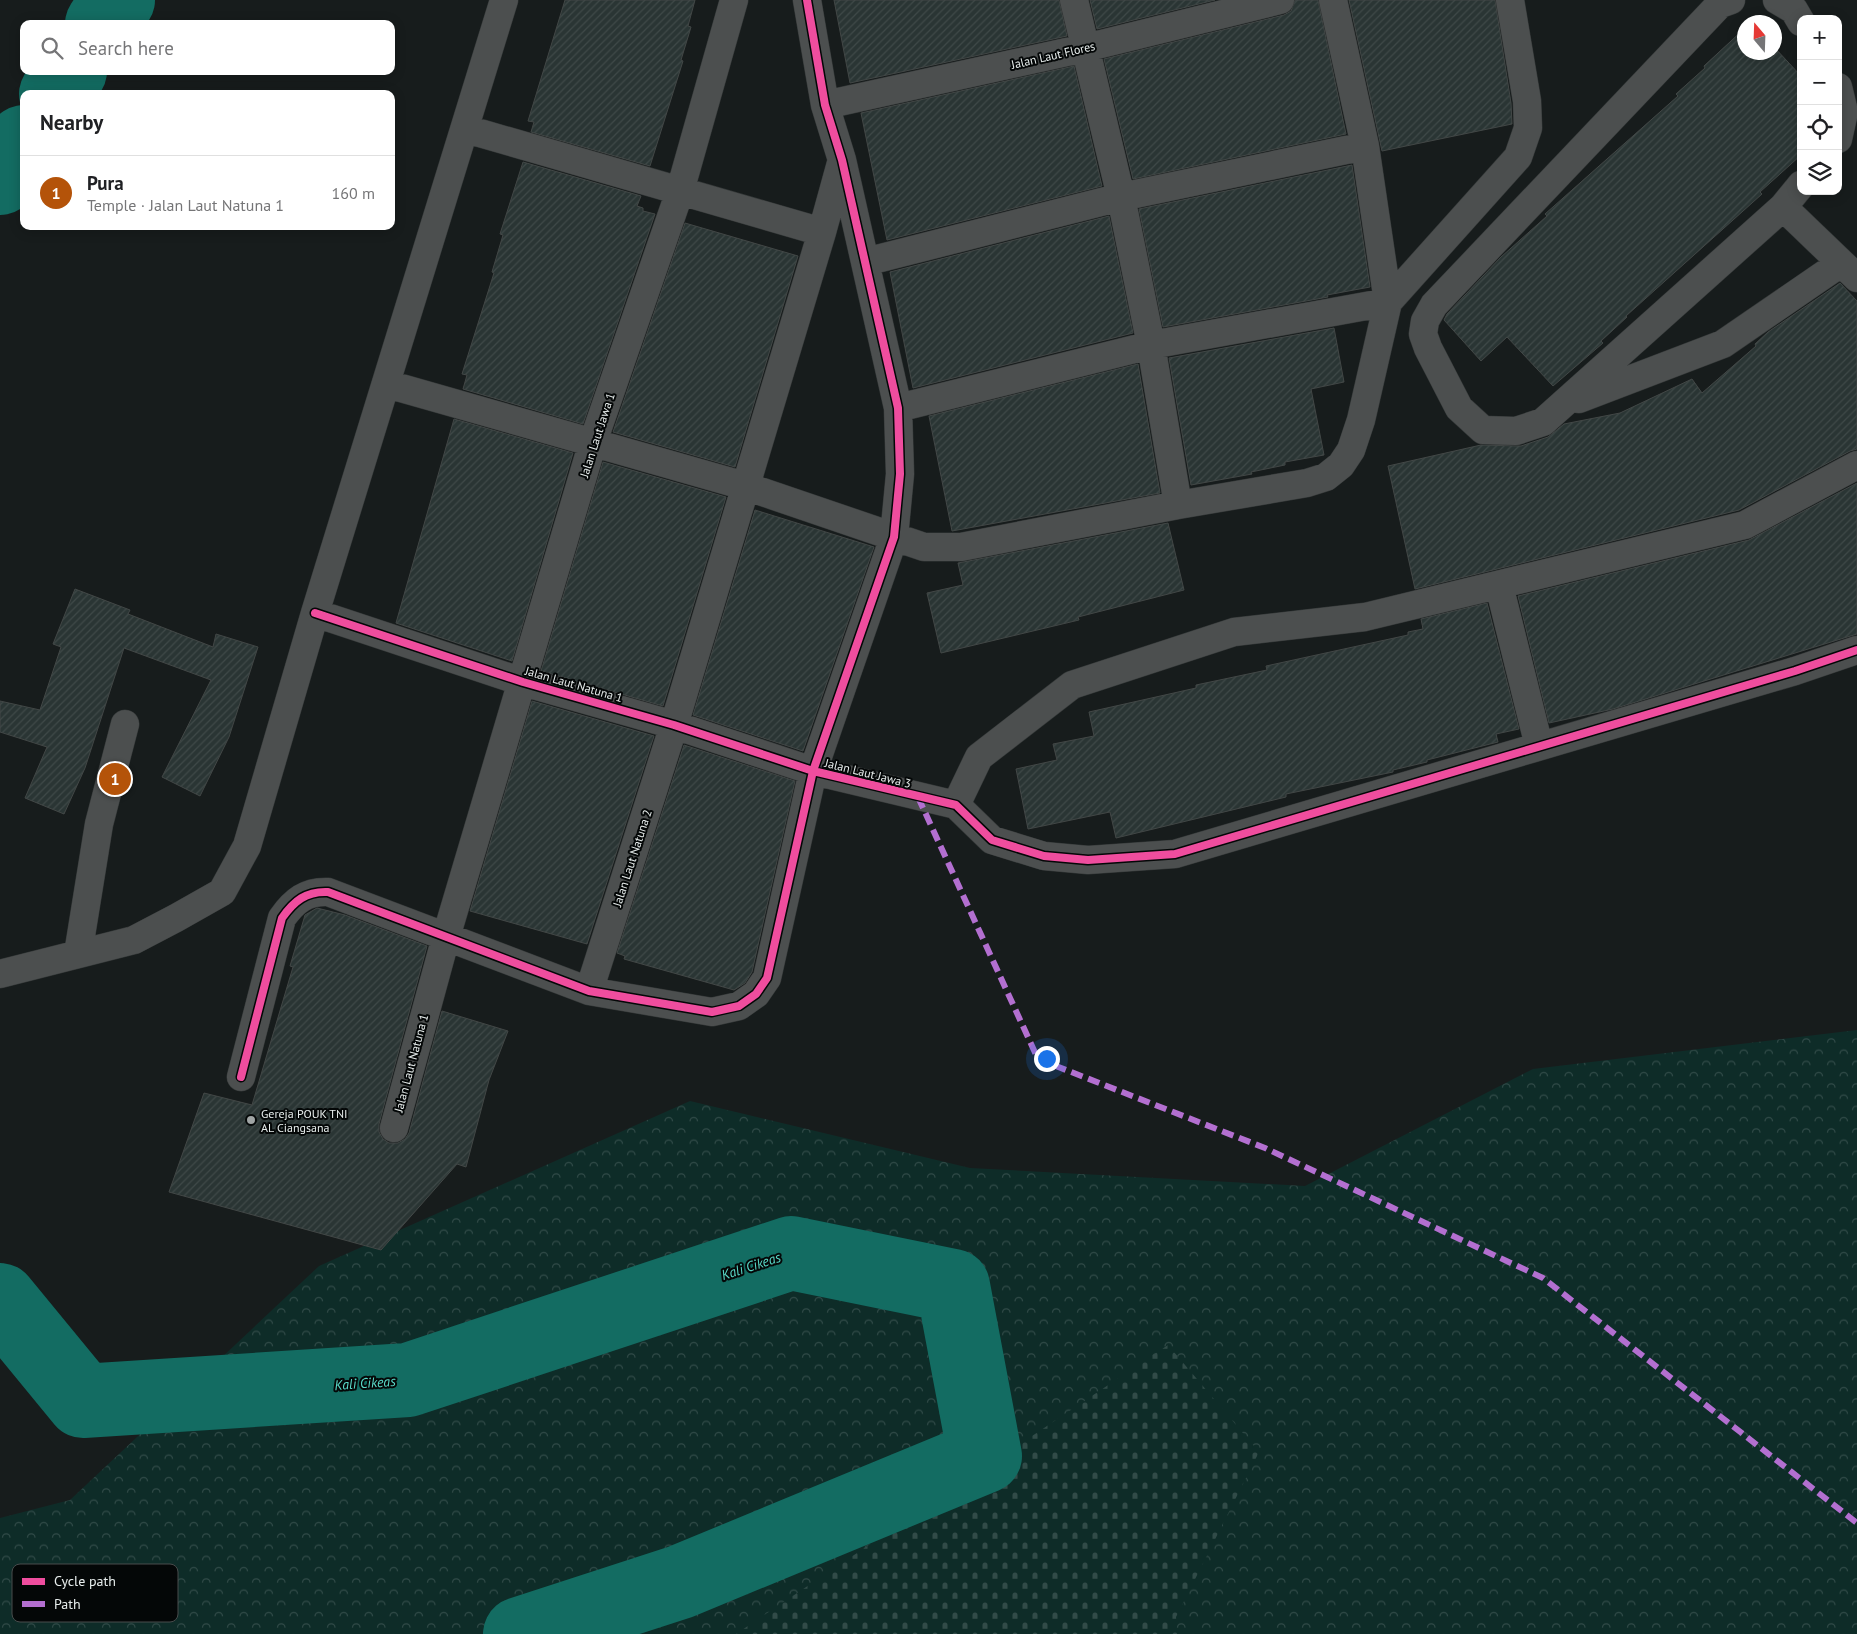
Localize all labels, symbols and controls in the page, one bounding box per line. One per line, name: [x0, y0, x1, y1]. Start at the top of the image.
north arrow: [1737, 15, 1782, 60]
map controls: [1797, 15, 1842, 195]
button: +: [1797, 15, 1842, 60]
search box: [20, 20, 395, 75]
icon: search: [38, 34, 66, 62]
text: Search here: [78, 36, 174, 60]
street label: Jalan Laut Flores: [1009, 38, 1096, 72]
button: −: [1797, 60, 1842, 105]
button: locate: [1797, 105, 1842, 150]
text: Nearby: [40, 109, 103, 136]
button: layers: [1797, 150, 1842, 195]
text: Pura: [87, 171, 124, 195]
text: 1: [51, 183, 61, 203]
text: 160 m: [332, 183, 375, 203]
text: Temple · Jalan Laut Natuna 1: [87, 195, 284, 215]
street label: Jalan Laut Jawa 1: [576, 391, 618, 480]
street label: Jalan Laut Natuna 1: [522, 663, 625, 705]
street label: Jalan Laut Jawa 3: [822, 755, 913, 791]
pin: 1: [99, 760, 131, 798]
street label: Jalan Laut Natuna 2: [609, 808, 655, 909]
street label: Jalan Laut Natuna 1: [390, 1012, 431, 1115]
your location: [1034, 1046, 1060, 1072]
place label: Gereja POUK TNI AL Ciangsana: [261, 1106, 348, 1135]
marker: Gereja POUK TNI AL Ciangsana: [245, 1114, 257, 1126]
water label: Kali Cikeas: [719, 1248, 783, 1284]
water label: Kali Cikeas: [334, 1372, 397, 1394]
legend: [12, 1564, 178, 1622]
text: Cycle path: [54, 1572, 116, 1590]
text: Path: [54, 1595, 81, 1613]

